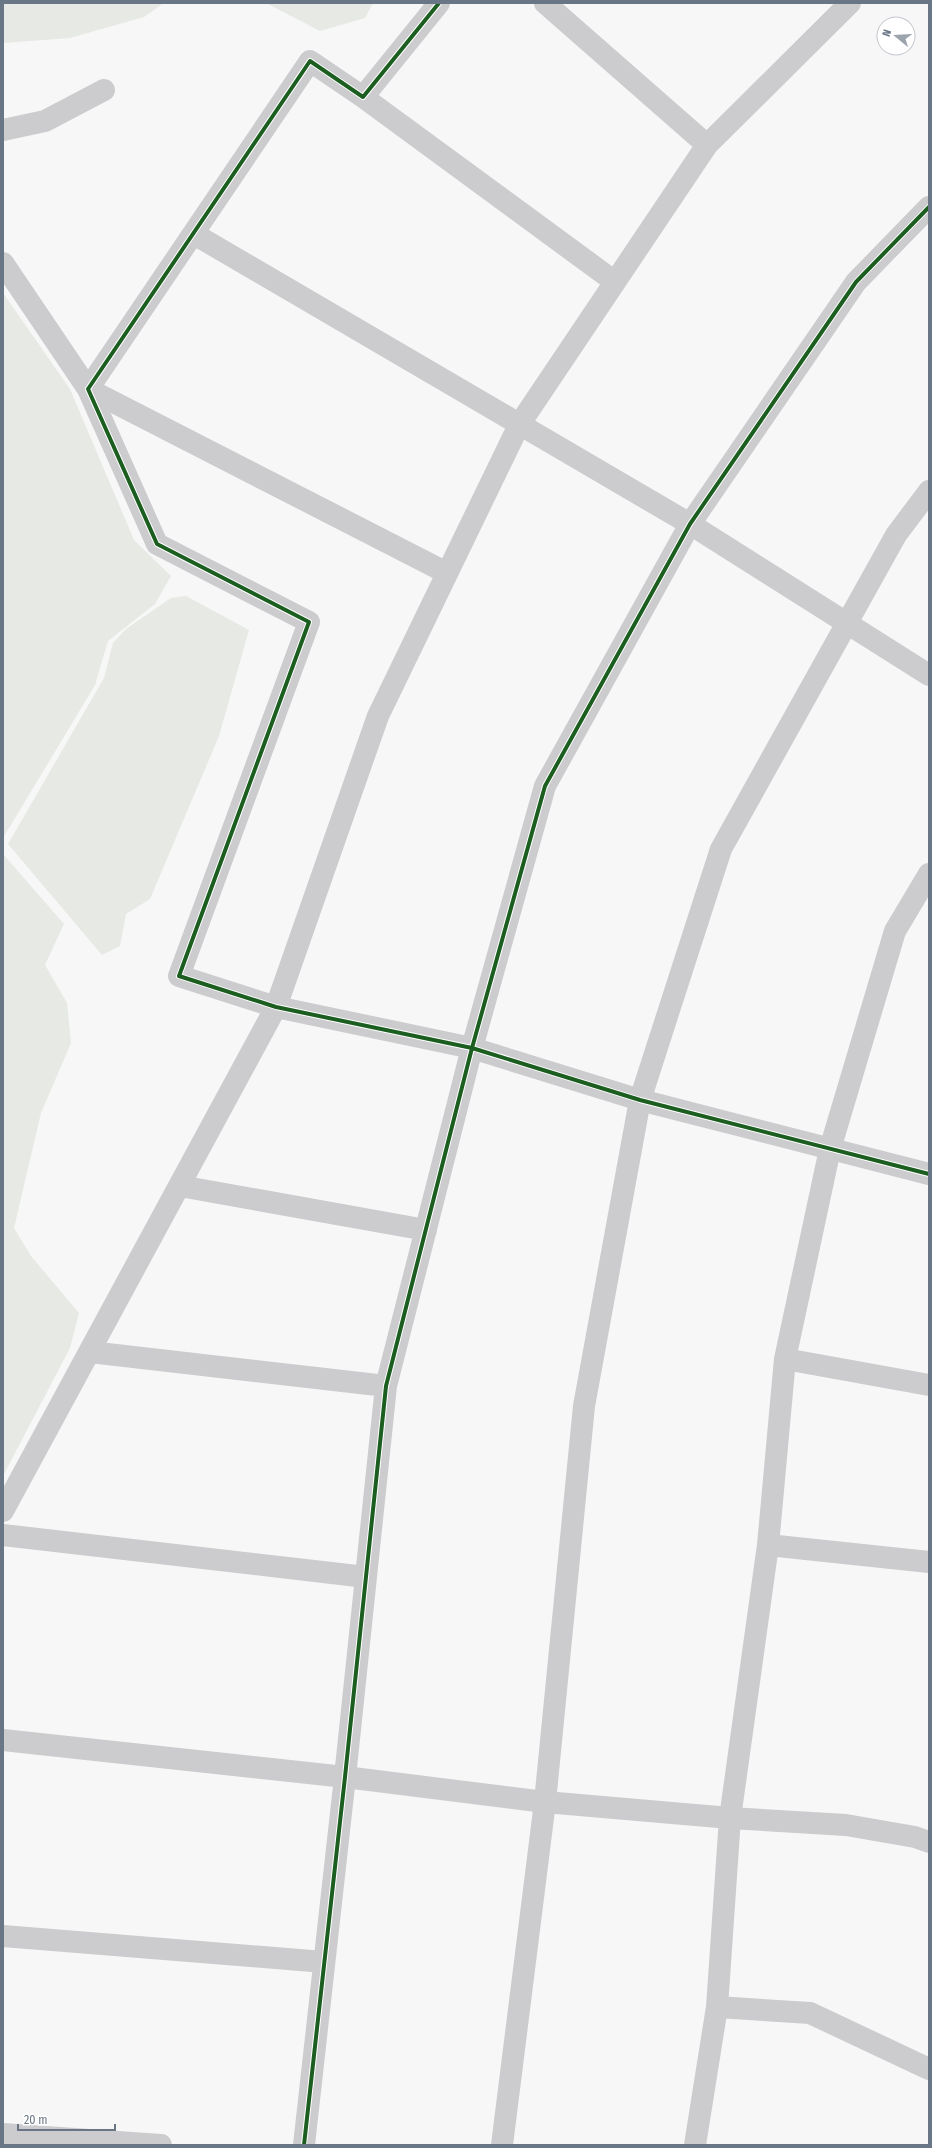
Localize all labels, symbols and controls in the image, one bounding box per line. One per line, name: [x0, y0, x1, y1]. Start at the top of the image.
north arrow: [876, 16, 916, 56]
text: N: [880, 28, 894, 38]
scale bar: [18, 2106, 115, 2132]
text: 20 m: [24, 2113, 48, 2127]

